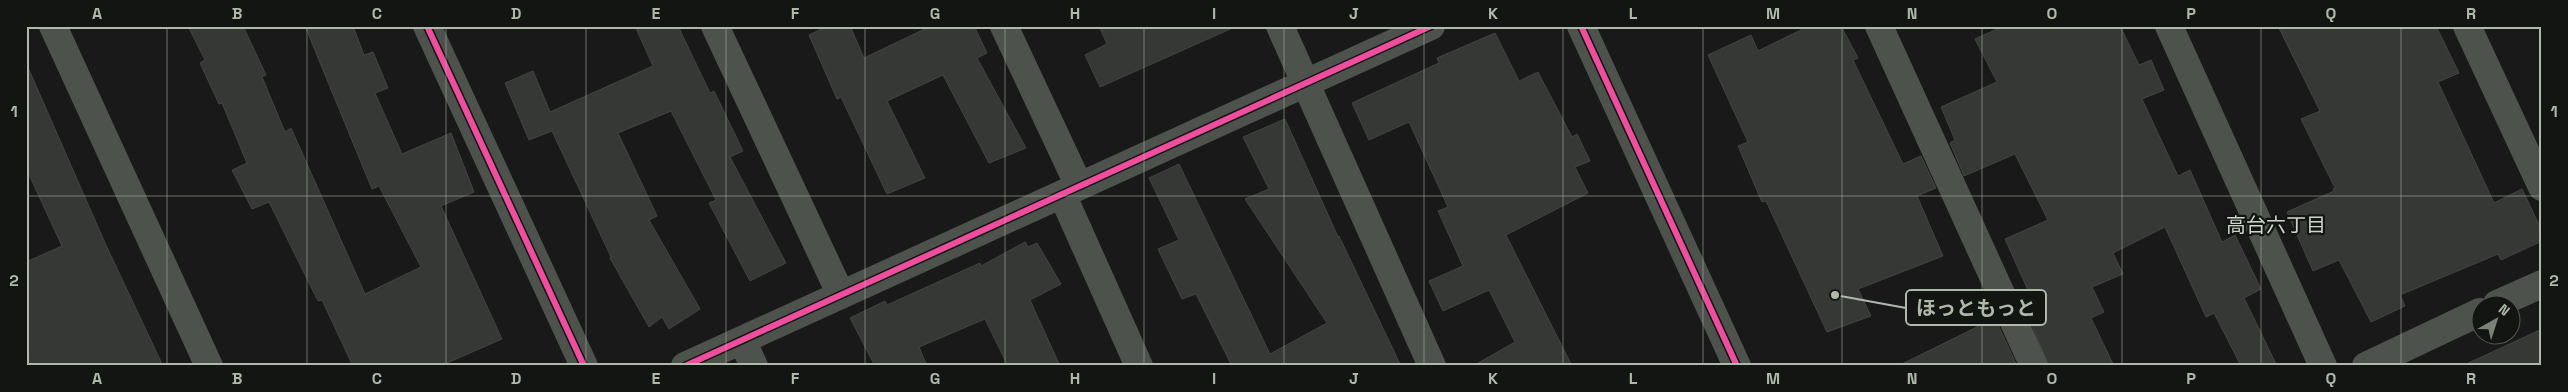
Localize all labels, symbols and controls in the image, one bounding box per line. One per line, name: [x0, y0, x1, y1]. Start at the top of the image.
text: A: [92, 3, 102, 24]
text: B: [232, 3, 242, 24]
text: C: [372, 3, 382, 24]
text: D: [511, 3, 521, 24]
text: E: [652, 3, 661, 24]
text: F: [791, 3, 800, 24]
text: G: [930, 3, 940, 24]
text: H: [1070, 3, 1080, 24]
text: I: [1212, 3, 1216, 24]
text: J: [1349, 3, 1359, 24]
text: K: [1488, 3, 1498, 24]
text: L: [1629, 3, 1638, 24]
text: M: [1766, 3, 1780, 24]
text: N: [1907, 3, 1917, 24]
text: O: [2047, 3, 2058, 24]
text: P: [2186, 3, 2196, 24]
text: Q: [2326, 3, 2337, 24]
text: R: [2466, 3, 2476, 24]
text: 1: [10, 101, 18, 122]
text: 1: [2550, 101, 2558, 122]
district label: 高台六丁目: [2226, 212, 2326, 238]
text: 2: [9, 270, 19, 291]
text: 2: [2549, 270, 2559, 291]
callout: ほっともっと: [1906, 290, 2046, 325]
north arrow: [2470, 294, 2520, 344]
text: ほっともっと: [1916, 295, 2036, 321]
text: N: [2495, 300, 2513, 320]
text: A: [92, 368, 102, 389]
text: B: [232, 368, 242, 389]
text: C: [372, 368, 382, 389]
text: D: [511, 368, 521, 389]
text: E: [652, 368, 661, 389]
text: F: [791, 368, 800, 389]
text: G: [930, 368, 940, 389]
text: H: [1070, 368, 1080, 389]
text: I: [1212, 368, 1216, 389]
text: J: [1349, 368, 1359, 389]
text: K: [1488, 368, 1498, 389]
text: L: [1629, 368, 1638, 389]
text: M: [1766, 368, 1780, 389]
text: N: [1907, 368, 1917, 389]
text: O: [2047, 368, 2058, 389]
text: P: [2186, 368, 2196, 389]
text: Q: [2326, 368, 2337, 389]
text: R: [2466, 368, 2476, 389]

